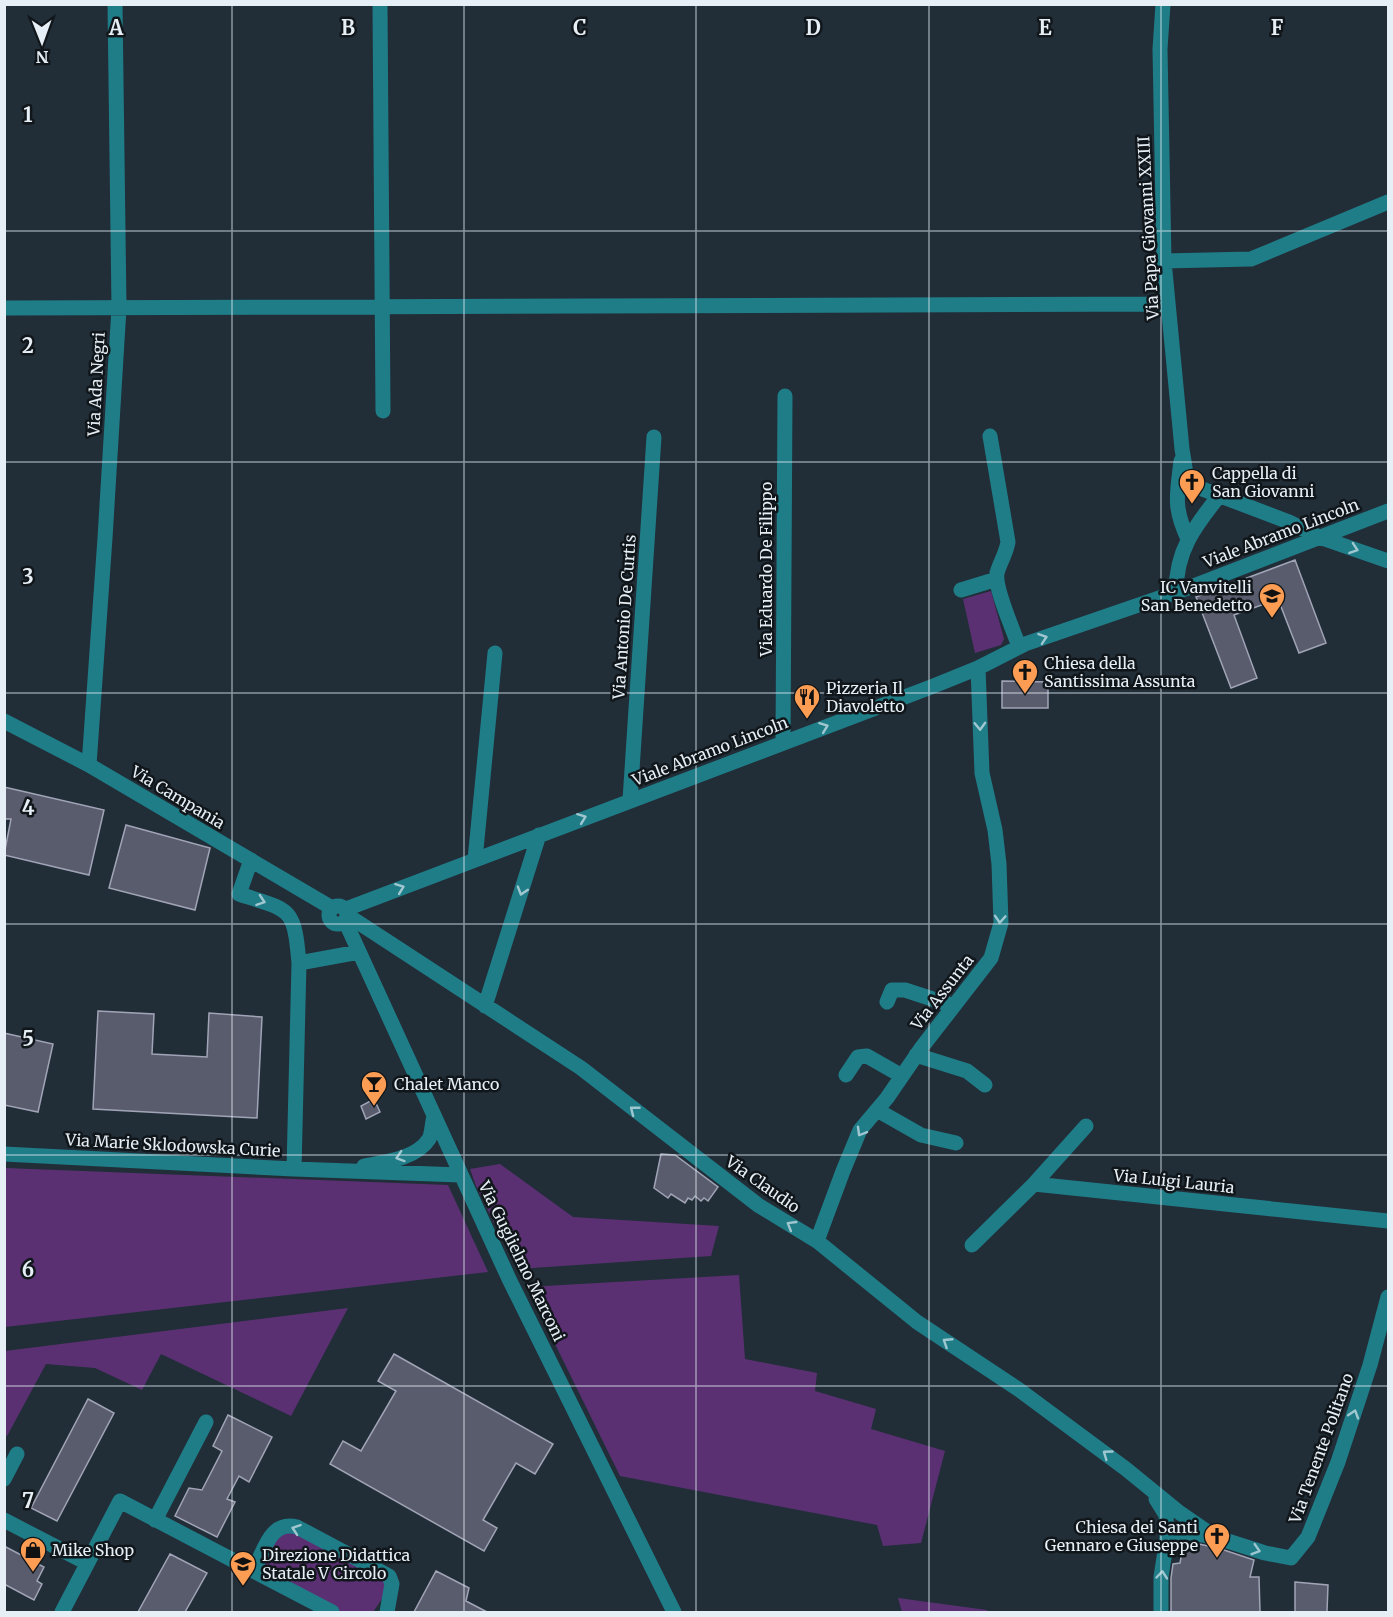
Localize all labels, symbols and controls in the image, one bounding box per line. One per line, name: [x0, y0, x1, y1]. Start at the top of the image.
north arrow: [12, 12, 72, 72]
text: A: [108, 15, 124, 40]
text: B: [341, 15, 355, 40]
text: C: [573, 15, 587, 40]
text: D: [805, 15, 821, 40]
text: E: [1038, 15, 1052, 40]
text: F: [1271, 15, 1284, 40]
text: N: [35, 47, 49, 67]
text: 1: [23, 102, 33, 127]
street label: Via Papa Giovanni XXIII: [1133, 136, 1163, 321]
street label: Via Ada Negri: [83, 331, 109, 438]
text: 2: [22, 333, 34, 358]
place label: Cappella di San Giovanni: [1212, 463, 1315, 501]
church icon: Cappella di San Giovanni: [1177, 467, 1207, 505]
street label: Via Eduardo De Filippo: [756, 482, 776, 657]
street label: Viale Abramo Lincoln: [1199, 494, 1362, 572]
street label: Via Antonio De Curtis: [608, 534, 640, 701]
one-way arrow: [1348, 541, 1359, 554]
text: 3: [22, 564, 34, 589]
place label: IC Vanvitelli San Benedetto: [1141, 577, 1252, 615]
school or university icon: IC Vanvitelli San Benedetto: [1257, 581, 1287, 619]
one-way arrow: [1037, 632, 1048, 645]
place label: Chiesa della Santissima Assunta: [1044, 653, 1196, 691]
church icon: Chiesa della Santissima Assunta: [1010, 657, 1040, 695]
place label: Pizzeria Il Diavoletto: [826, 678, 905, 716]
restaurant icon: Pizzeria Il Diavoletto: [792, 682, 822, 720]
street label: Viale Abramo Lincoln: [628, 712, 791, 790]
one-way arrow: [818, 722, 829, 734]
one-way arrow: [973, 722, 986, 731]
street label: Via Campania: [127, 761, 229, 833]
text: 4: [22, 795, 35, 820]
one-way arrow: [577, 813, 587, 826]
one-way arrow: [394, 883, 405, 895]
one-way arrow: [517, 885, 529, 896]
one-way arrow: [255, 894, 266, 906]
one-way arrow: [994, 915, 1007, 924]
street label: Via Assunta: [906, 950, 978, 1035]
text: 5: [22, 1026, 34, 1051]
bar icon: Chalet Manco: [359, 1069, 389, 1107]
place label: Chalet Manco: [394, 1074, 499, 1094]
one-way arrow: [630, 1106, 641, 1117]
one-way arrow: [856, 1126, 868, 1136]
street label: Via Marie Sklodowska Curie: [64, 1129, 281, 1161]
one-way arrow: [395, 1150, 406, 1162]
street label: Via Claudio: [721, 1151, 804, 1217]
street label: Via Luigi Lauria: [1112, 1165, 1236, 1197]
street label: Via Guglielmo Marconi: [474, 1177, 569, 1344]
one-way arrow: [787, 1221, 797, 1233]
text: 6: [22, 1257, 34, 1282]
one-way arrow: [943, 1338, 953, 1350]
street label: Via Tenente Politano: [1284, 1370, 1357, 1527]
one-way arrow: [1347, 1409, 1359, 1419]
one-way arrow: [1102, 1450, 1113, 1461]
text: 7: [22, 1488, 34, 1513]
place label: Chiesa dei Santi Gennaro e Giuseppe: [1045, 1517, 1198, 1555]
church icon: Chiesa dei Santi Gennaro e Giuseppe: [1202, 1521, 1232, 1559]
one-way arrow: [291, 1523, 302, 1536]
shop icon: Mike Shop: [18, 1535, 48, 1573]
place label: Mike Shop: [52, 1540, 134, 1560]
one-way arrow: [1250, 1543, 1261, 1555]
place label: Direzione Didattica Statale V Circolo: [262, 1545, 410, 1583]
school or university icon: Direzione Didattica Statale V Circolo: [228, 1549, 258, 1587]
one-way arrow: [1155, 1570, 1168, 1580]

